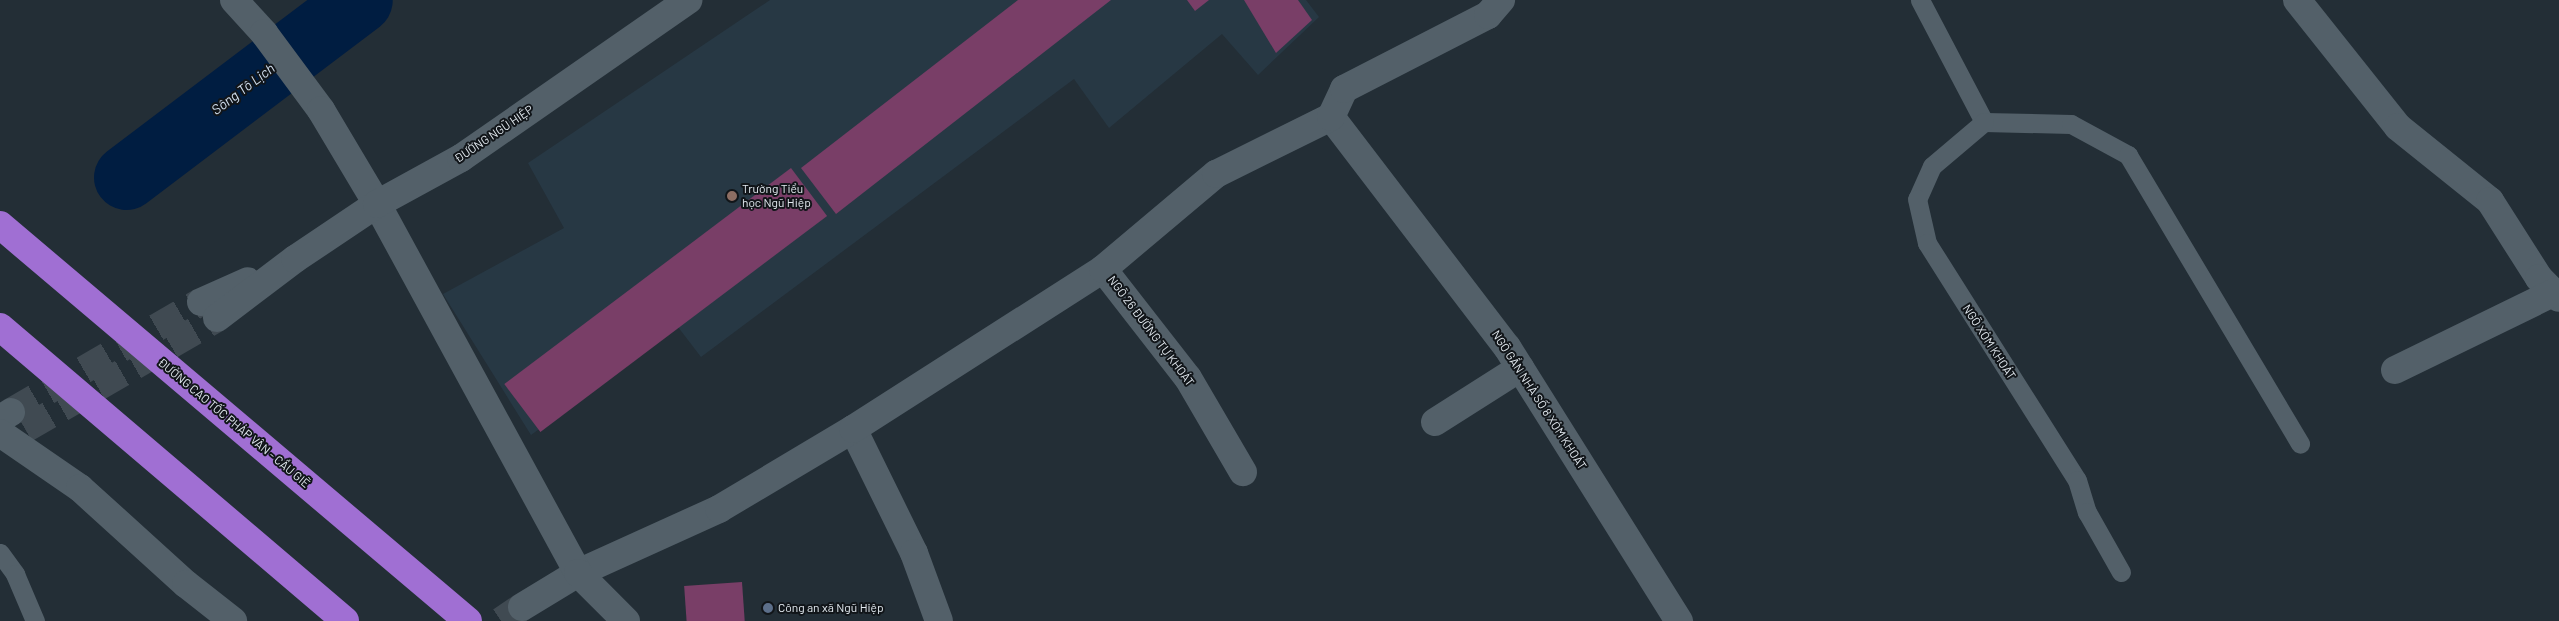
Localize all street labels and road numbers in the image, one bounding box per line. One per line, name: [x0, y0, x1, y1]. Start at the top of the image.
street label: ĐƯỜNG NGŨ HIỆP: [452, 102, 536, 166]
street label: NGÕ 26 ĐƯỜNG TỰ KHOÁT: [1105, 273, 1197, 389]
street label: NGÕ XÓM KHOÁT: [1959, 302, 2019, 382]
street label: NGÕ GẦN NHÀ SỐ 8 XÓM KHOÁT: [1489, 328, 1589, 472]
street label: ĐƯỜNG CAO TỐC PHÁP VÂN - CẦU GIẼ: [155, 355, 313, 491]

